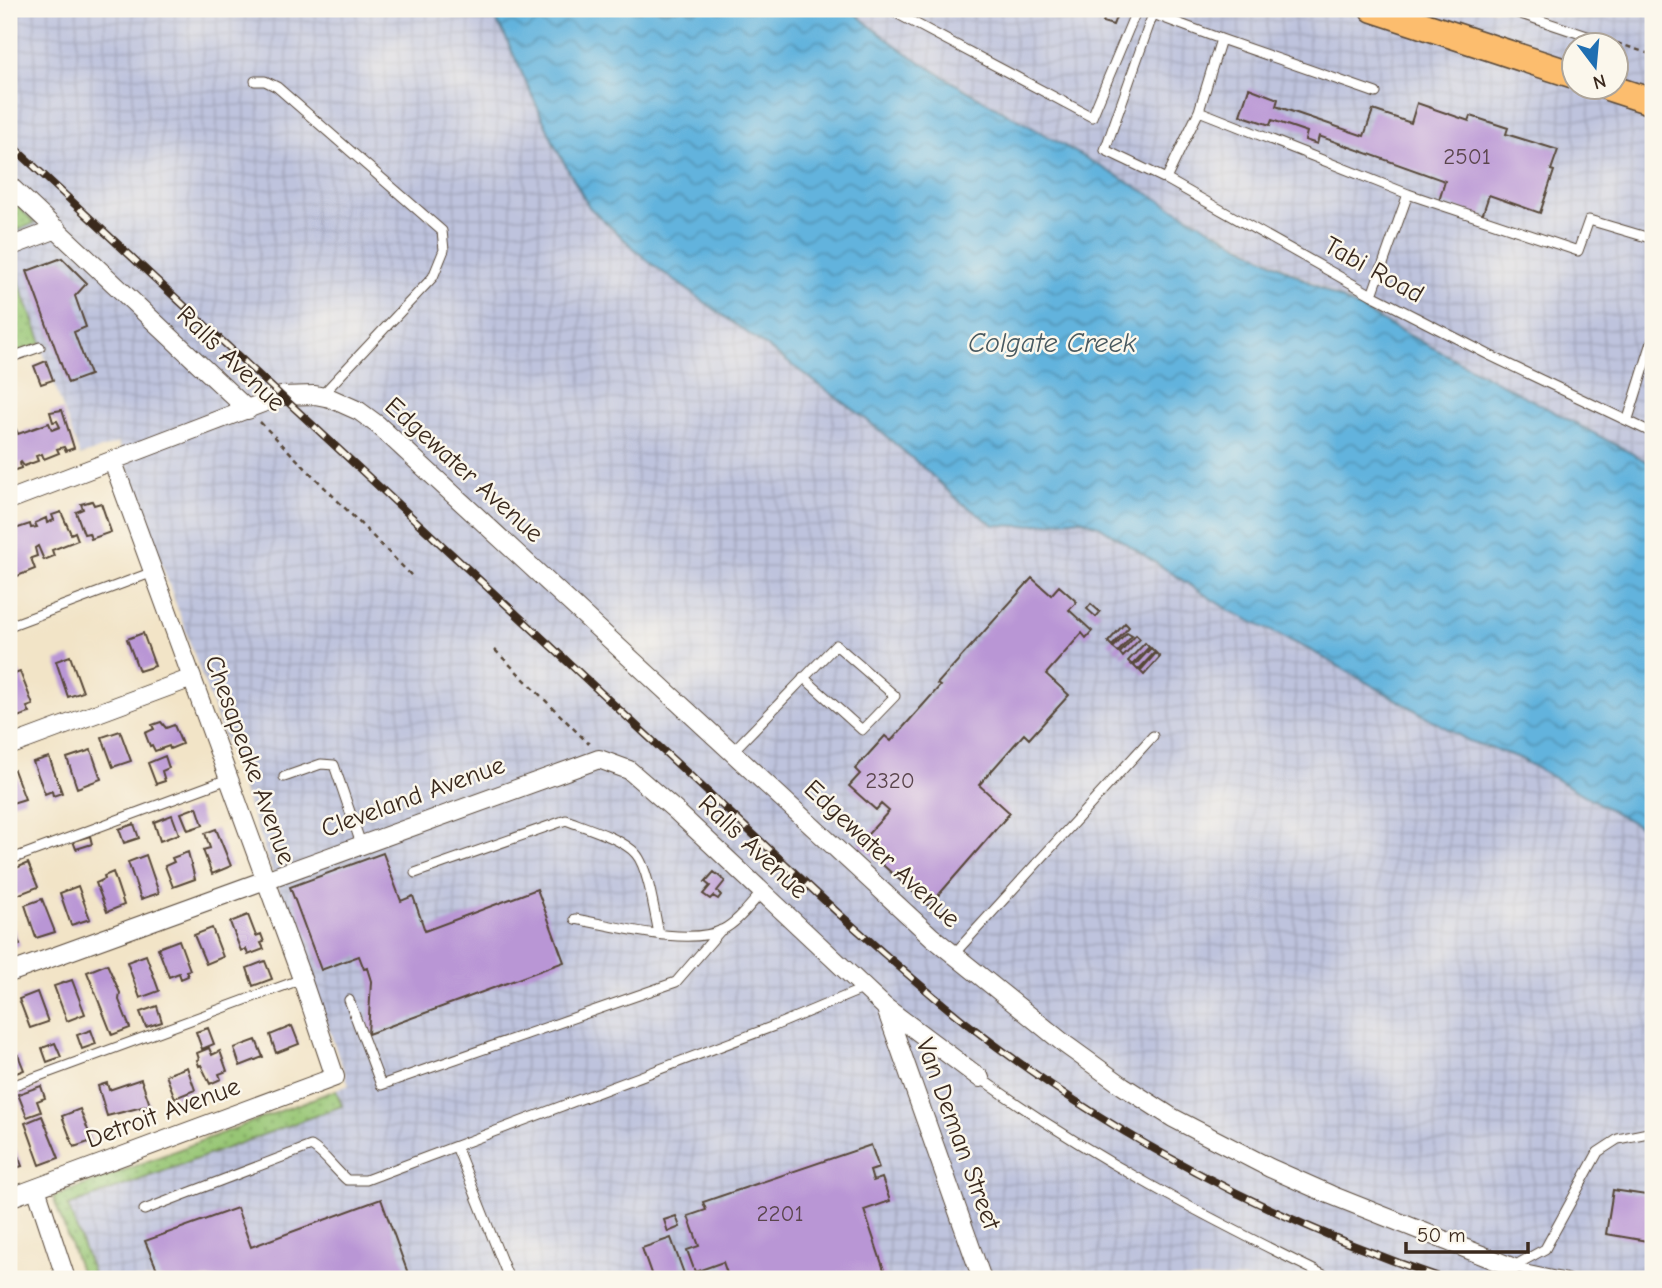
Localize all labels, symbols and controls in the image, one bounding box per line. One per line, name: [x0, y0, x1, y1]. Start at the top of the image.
north arrow: [1560, 32, 1630, 102]
text: N: [1590, 69, 1608, 94]
house number: 2501: [1443, 143, 1491, 170]
street label: Tabi Road: [1319, 230, 1429, 310]
street label: Ralls Avenue: [171, 300, 291, 418]
water label: Colgate Creek: [968, 327, 1136, 359]
street label: Edgewater Avenue: [379, 391, 549, 549]
street label: Chesapeake Avenue: [198, 651, 302, 869]
street label: Cleveland Avenue: [317, 750, 509, 844]
house number: 2320: [865, 767, 915, 794]
street label: Edgewater Avenue: [798, 774, 966, 934]
street label: Ralls Avenue: [692, 789, 814, 905]
street label: Van Deman Street: [909, 1034, 1007, 1235]
street label: Detroit Avenue: [82, 1071, 244, 1155]
house number: 2201: [756, 1200, 804, 1227]
scale bar: [1406, 1211, 1529, 1255]
text: 50 m: [1417, 1223, 1466, 1247]

